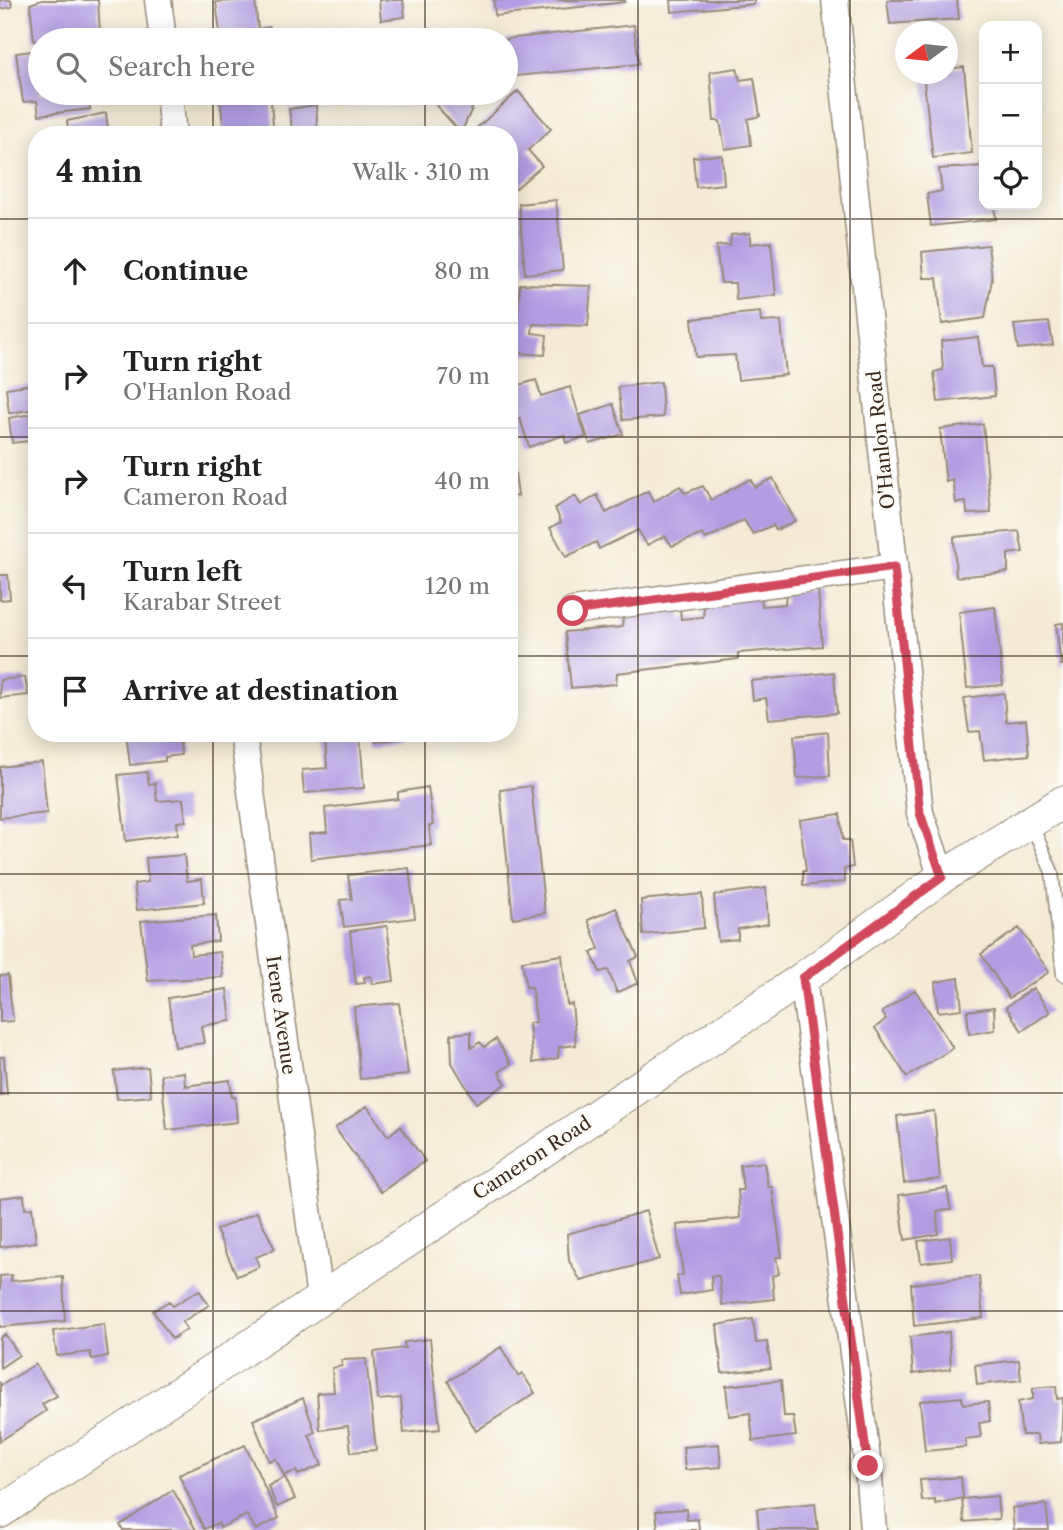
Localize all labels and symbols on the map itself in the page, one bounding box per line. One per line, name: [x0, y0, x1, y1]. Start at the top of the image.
north arrow: [895, 21, 958, 84]
street label: O'Hanlon Road: [862, 369, 900, 510]
route start: [557, 595, 588, 626]
street label: Irene Avenue: [261, 954, 301, 1076]
street label: Cameron Road: [469, 1111, 596, 1205]
route end: [852, 1450, 883, 1481]

